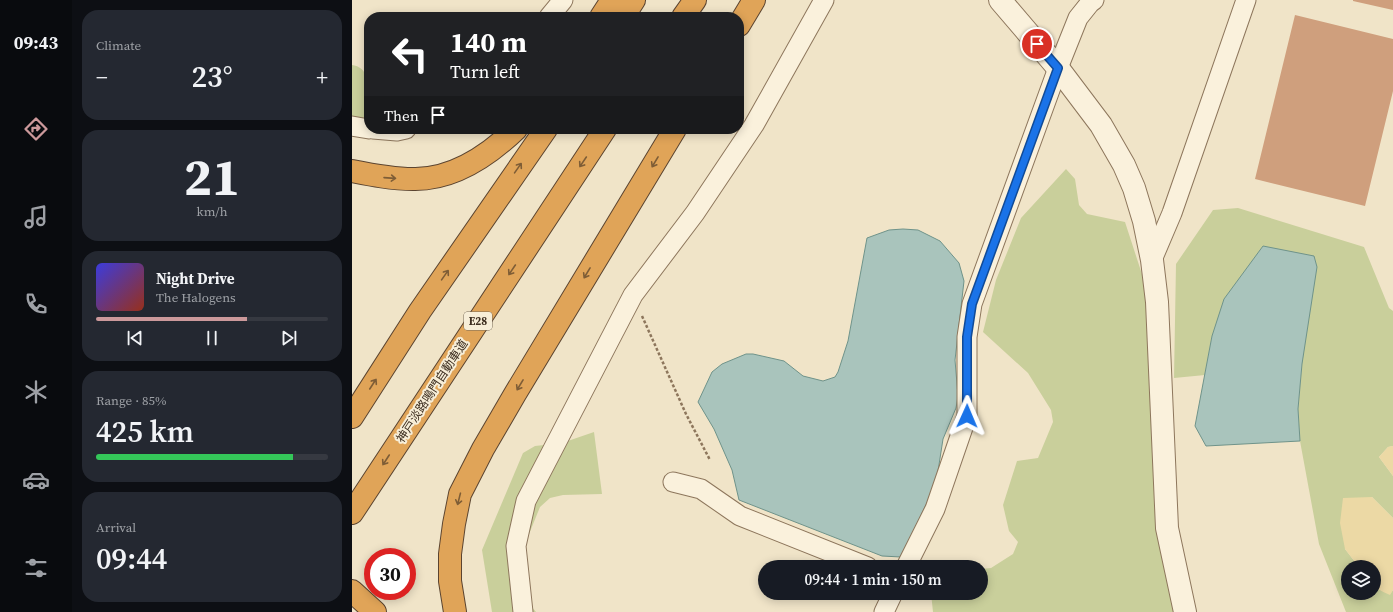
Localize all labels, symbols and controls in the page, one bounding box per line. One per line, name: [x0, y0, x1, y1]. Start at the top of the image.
text: 140 m: [450, 23, 527, 61]
pin: [1020, 27, 1054, 61]
icon: left: [384, 28, 436, 80]
text: 09:43: [14, 30, 58, 55]
icon: arrive: [1026, 33, 1048, 55]
text: Climate: [96, 37, 141, 54]
text: 23°: [191, 56, 233, 97]
text: Turn left: [450, 59, 520, 84]
text: −: [96, 62, 108, 92]
text: +: [316, 62, 328, 92]
icon: arrive: [427, 104, 449, 126]
text: Then: [384, 105, 419, 126]
icon: directions: [22, 115, 50, 143]
text: 21: [184, 141, 240, 212]
one-way arrow: [579, 156, 588, 167]
one-way arrow: [650, 156, 658, 168]
one-way arrow: [514, 163, 522, 174]
one-way arrow: [383, 174, 396, 181]
icon: music: [22, 203, 50, 231]
text: km/h: [197, 203, 227, 220]
one-way arrow: [508, 264, 516, 275]
one-way arrow: [583, 267, 591, 279]
text: Night Drive: [156, 268, 235, 289]
one-way arrow: [441, 270, 449, 281]
text: The Halogens: [156, 289, 236, 306]
icon: phone: [22, 290, 50, 318]
road number: E28: [464, 312, 492, 330]
icon: previous: [124, 327, 146, 349]
icon: pause: [201, 327, 223, 349]
icon: next: [278, 327, 300, 349]
street label: 神戸淡路鳴門自動車道: [393, 336, 471, 446]
icon: climate: [22, 378, 50, 406]
one-way arrow: [369, 379, 377, 390]
one-way arrow: [516, 379, 524, 391]
text: Range · 85%: [96, 392, 167, 409]
position arrow: [946, 395, 988, 437]
text: 425 km: [96, 411, 194, 452]
one-way arrow: [382, 454, 390, 465]
icon: car: [22, 466, 50, 494]
one-way arrow: [455, 493, 463, 506]
text: Arrival: [96, 519, 136, 536]
text: 09:44: [96, 538, 167, 579]
speed limit sign: 30: [364, 548, 416, 600]
icon: filters: [22, 554, 50, 582]
map controls: [1341, 560, 1381, 600]
button: layers: [1341, 560, 1381, 600]
text: 09:44 · 1 min · 150 m: [805, 569, 941, 590]

